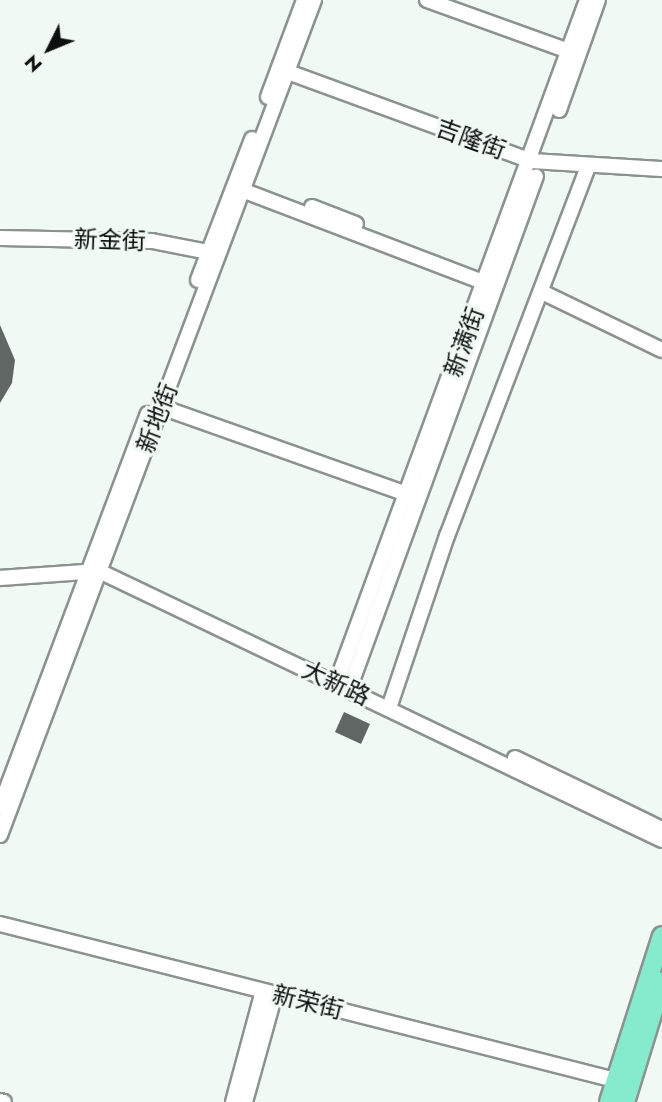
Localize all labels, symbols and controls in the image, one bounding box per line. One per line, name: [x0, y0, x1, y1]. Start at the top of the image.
north arrow: [14, 14, 84, 84]
text: N: [18, 49, 48, 78]
street label: 吉隆街: [432, 113, 510, 165]
street label: 新金街: [74, 224, 146, 256]
street label: 新满街: [438, 303, 490, 381]
street label: 新地街: [131, 379, 183, 457]
street label: 大新路: [297, 655, 375, 711]
street label: 新荣街: [270, 979, 346, 1025]

